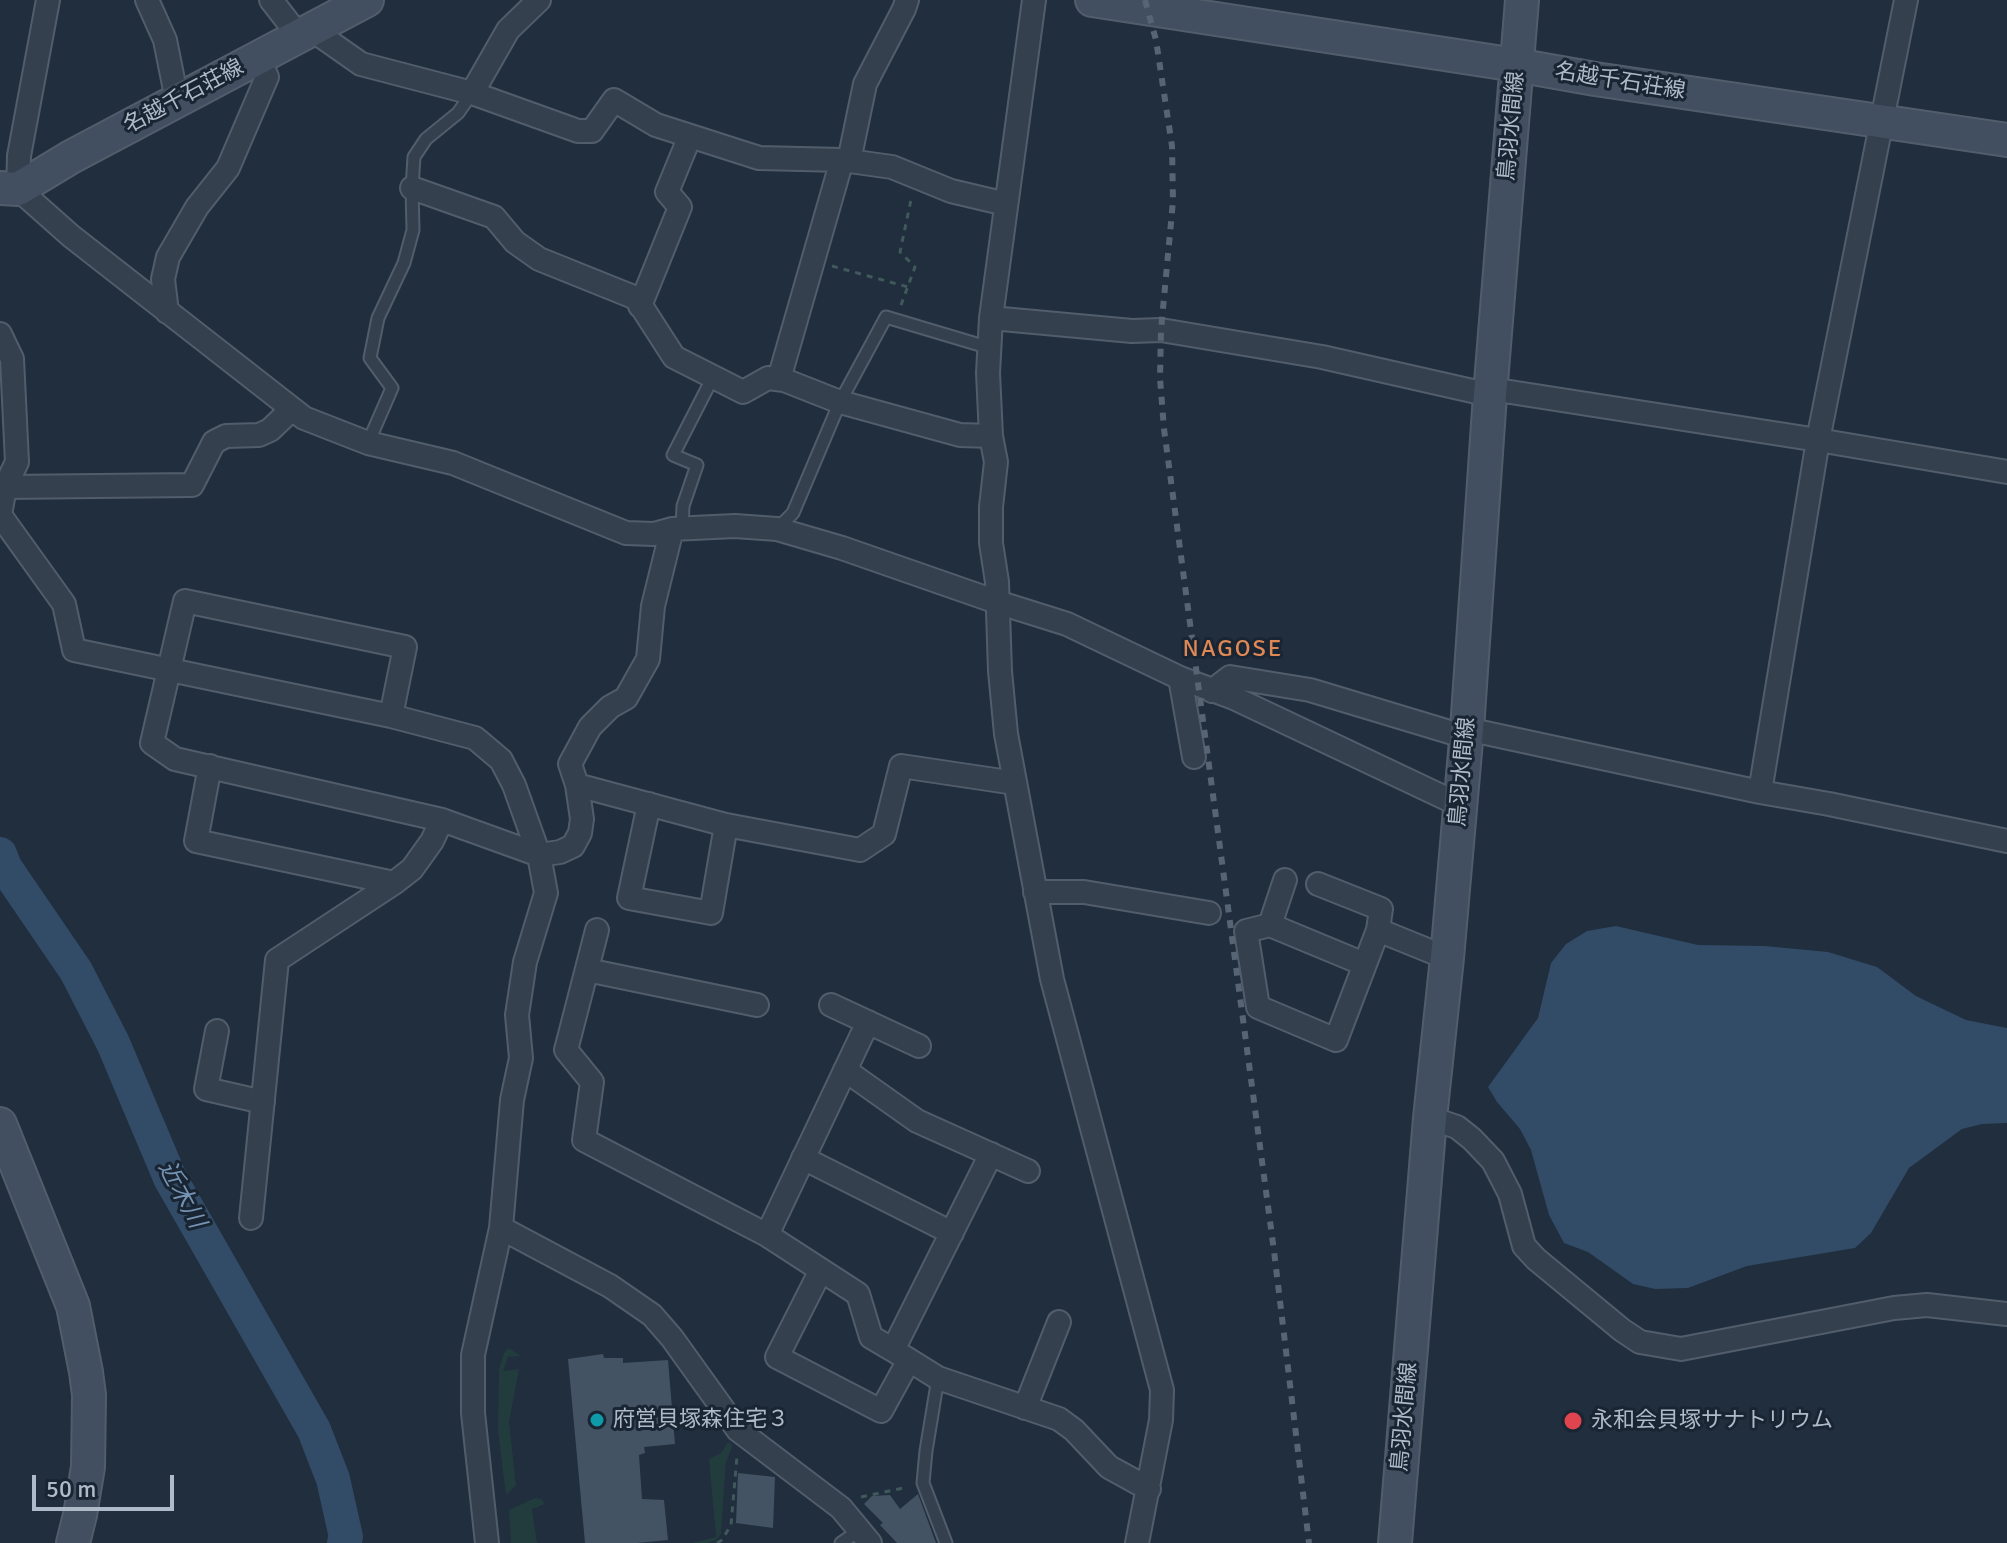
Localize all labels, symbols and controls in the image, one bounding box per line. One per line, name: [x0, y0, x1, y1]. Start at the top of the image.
street label: 名越千石荘線: [120, 54, 248, 140]
street label: 名越千石荘線: [1553, 59, 1687, 105]
street label: 鳥羽水間線: [1494, 70, 1530, 182]
district label: NAGOSE: [1183, 636, 1283, 664]
street label: 鳥羽水間線: [1445, 716, 1481, 828]
water label: 近木川: [151, 1156, 211, 1234]
street label: 鳥羽水間線: [1387, 1361, 1423, 1473]
place label: 府営貝塚森住宅３: [613, 1407, 789, 1433]
place label: 永和会貝塚サナトリウム: [1591, 1408, 1833, 1434]
marker: 永和会貝塚サナトリウム: [1562, 1410, 1584, 1432]
marker: 府営貝塚森住宅３: [588, 1411, 606, 1429]
scale bar: [36, 1459, 178, 1509]
text: 50 m: [46, 1474, 96, 1504]

